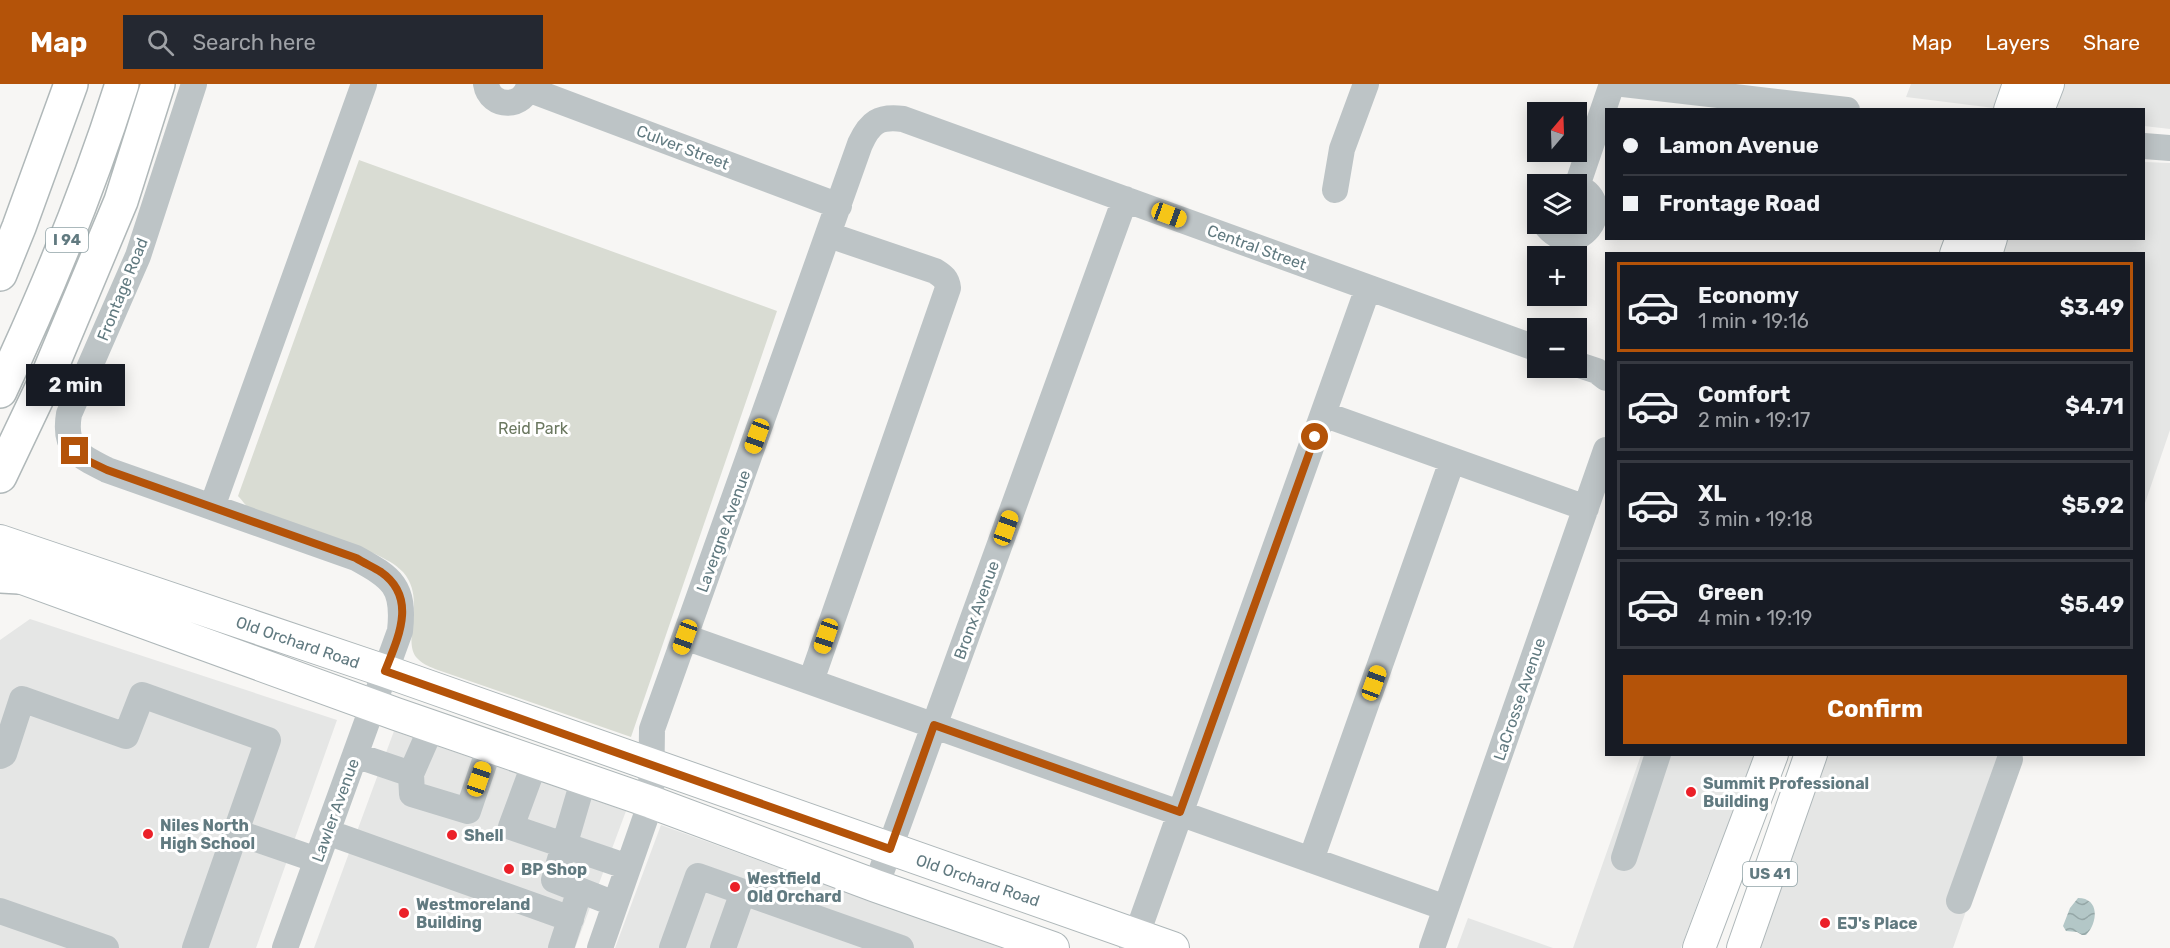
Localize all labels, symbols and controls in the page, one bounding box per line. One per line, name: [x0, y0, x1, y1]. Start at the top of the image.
search box: [123, 15, 543, 69]
text: Map: [30, 26, 87, 59]
icon: search: [144, 26, 177, 59]
text: Search here: [192, 29, 316, 56]
text: Map: [1911, 30, 1952, 55]
text: Layers: [1985, 30, 2050, 55]
text: Share: [2083, 30, 2140, 55]
north arrow: [1527, 102, 1587, 162]
map controls: [1527, 102, 1587, 378]
street label: Culver Street: [634, 121, 732, 174]
text: Lamon Avenue: [1659, 132, 1819, 159]
button: layers: [1527, 174, 1587, 234]
text: Frontage Road: [1659, 190, 1820, 217]
car: [1149, 200, 1189, 230]
street label: Central Street: [1205, 221, 1309, 274]
road number: I 94: [46, 228, 88, 252]
street label: Frontage Road: [93, 235, 152, 343]
button: +: [1527, 246, 1587, 306]
icon: car: [1626, 280, 1680, 334]
text: Economy: [1698, 282, 1799, 309]
text: $3.49: [2060, 294, 2124, 321]
text: 1 min · 19:16: [1698, 309, 1809, 333]
button: −: [1527, 318, 1587, 378]
callout: 2 min: [26, 364, 124, 406]
text: 2 min: [48, 373, 103, 397]
icon: car: [1626, 379, 1680, 433]
text: Comfort: [1698, 381, 1790, 408]
text: $4.71: [2065, 393, 2124, 420]
text: 2 min · 19:17: [1698, 408, 1810, 432]
car: [742, 416, 772, 456]
park label: Reid Park: [498, 419, 569, 438]
route start: [1301, 423, 1328, 450]
route end: [61, 437, 88, 464]
street label: Lavergne Avenue: [693, 467, 754, 595]
icon: car: [1626, 478, 1680, 532]
text: XL: [1698, 480, 1726, 507]
text: $5.92: [2061, 492, 2124, 519]
text: 3 min · 19:18: [1698, 507, 1813, 531]
car: [991, 508, 1021, 548]
street label: Bronx Avenue: [950, 558, 1003, 662]
icon: car: [1626, 577, 1680, 631]
text: Green: [1698, 579, 1764, 606]
text: $5.49: [2060, 591, 2124, 618]
text: 4 min · 19:19: [1698, 606, 1812, 630]
street label: Old Orchard Road: [233, 612, 362, 673]
car: [812, 616, 840, 656]
car: [670, 617, 700, 657]
street label: LaCrosse Avenue: [1490, 635, 1549, 763]
car: [1359, 663, 1389, 703]
button: Confirm: [1623, 675, 2127, 744]
street label: Lawler Avenue: [308, 756, 363, 865]
car: [465, 759, 493, 799]
place label: Summit Professional Building: [1703, 774, 1869, 811]
marker: Summit Professional Building: [1684, 785, 1698, 799]
place label: Niles North High School: [160, 816, 255, 853]
place label: Shell: [464, 826, 504, 845]
marker: Niles North High School: [141, 827, 155, 841]
marker: Shell: [445, 828, 459, 842]
street label: Old Orchard Road: [913, 850, 1042, 911]
place label: BP Shop: [521, 860, 587, 879]
marker: BP Shop: [502, 862, 516, 876]
road number: US 41: [1743, 862, 1797, 886]
place label: Westfield Old Orchard: [747, 869, 842, 906]
marker: Westfield Old Orchard: [728, 880, 742, 894]
place label: Westmoreland Building: [416, 895, 530, 932]
marker: Westmoreland Building: [397, 906, 411, 920]
place label: EJ's Place: [1837, 914, 1918, 933]
marker: EJ's Place: [1818, 916, 1832, 930]

